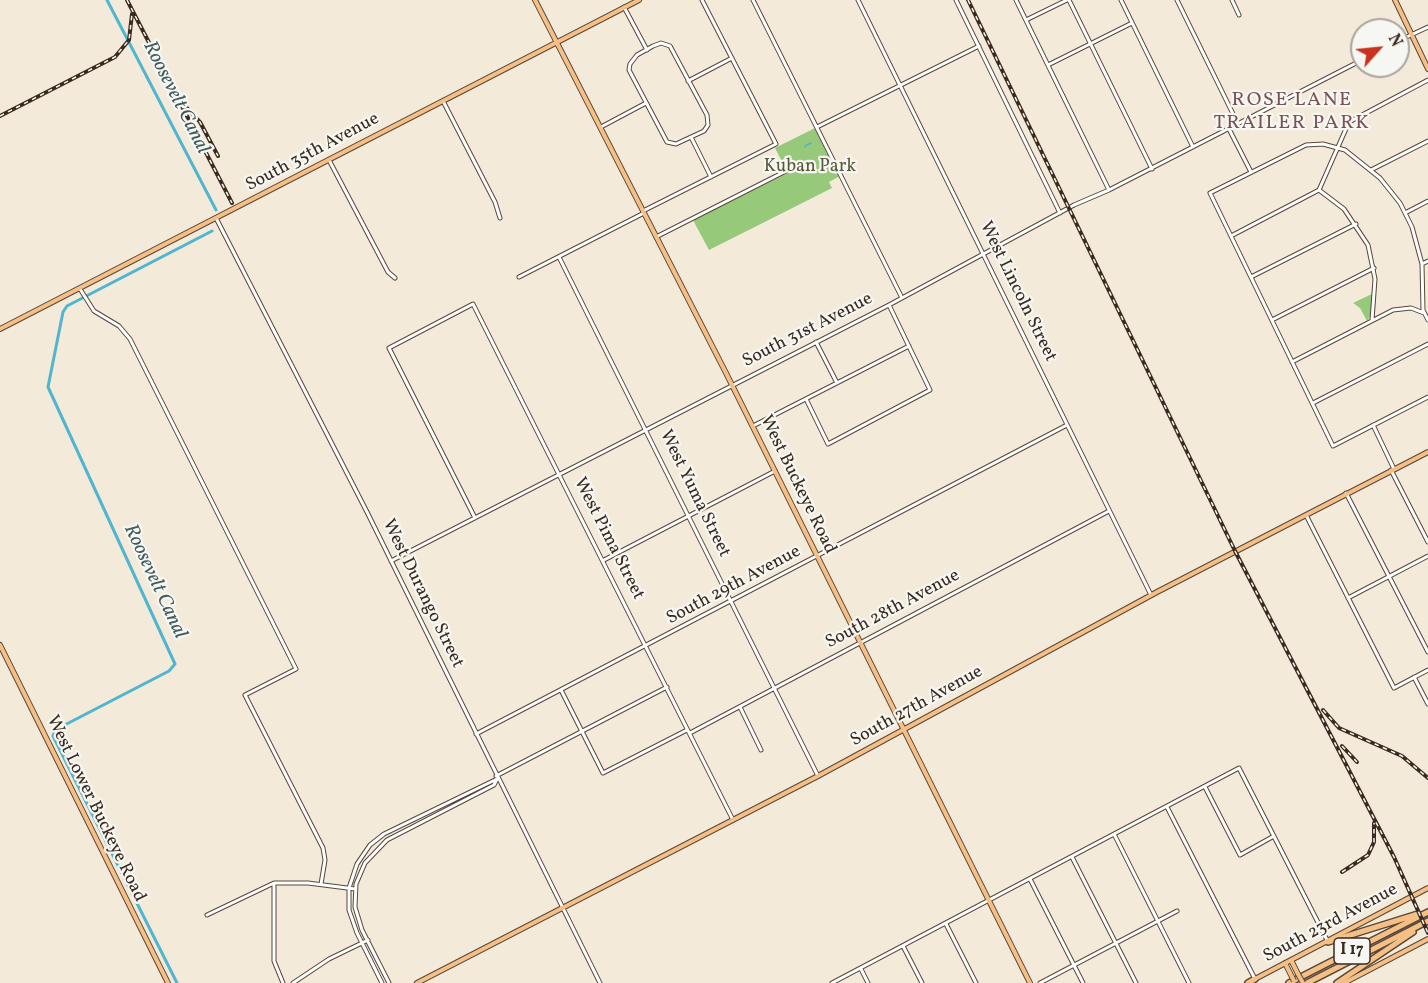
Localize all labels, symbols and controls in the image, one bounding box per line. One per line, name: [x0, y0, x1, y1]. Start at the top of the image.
north arrow: [1350, 18, 1410, 78]
text: N: [1382, 31, 1407, 51]
water label: Roosevelt Canal: [136, 38, 214, 158]
district label: ROSE LANE TRAILER PARK: [1214, 89, 1370, 136]
street label: South 35th Avenue: [243, 109, 383, 197]
park label: Kuban Park: [764, 157, 856, 179]
street label: West Lincoln Street: [974, 218, 1060, 366]
street label: South 31st Avenue: [739, 289, 877, 373]
street label: West Buckeye Road: [754, 412, 840, 558]
street label: West Yuma Street: [654, 427, 734, 561]
street label: West Pima Street: [568, 474, 648, 604]
street label: West Durango Street: [377, 516, 467, 672]
water label: Roosevelt Canal: [117, 521, 191, 643]
street label: South 29th Avenue: [663, 542, 805, 630]
street label: South 28th Avenue: [822, 566, 964, 654]
street label: South 27th Avenue: [847, 662, 987, 752]
street label: West Lower Buckeye Road: [40, 712, 150, 906]
street label: South 23rd Avenue: [1260, 880, 1402, 968]
road number: I 17: [1334, 938, 1370, 964]

